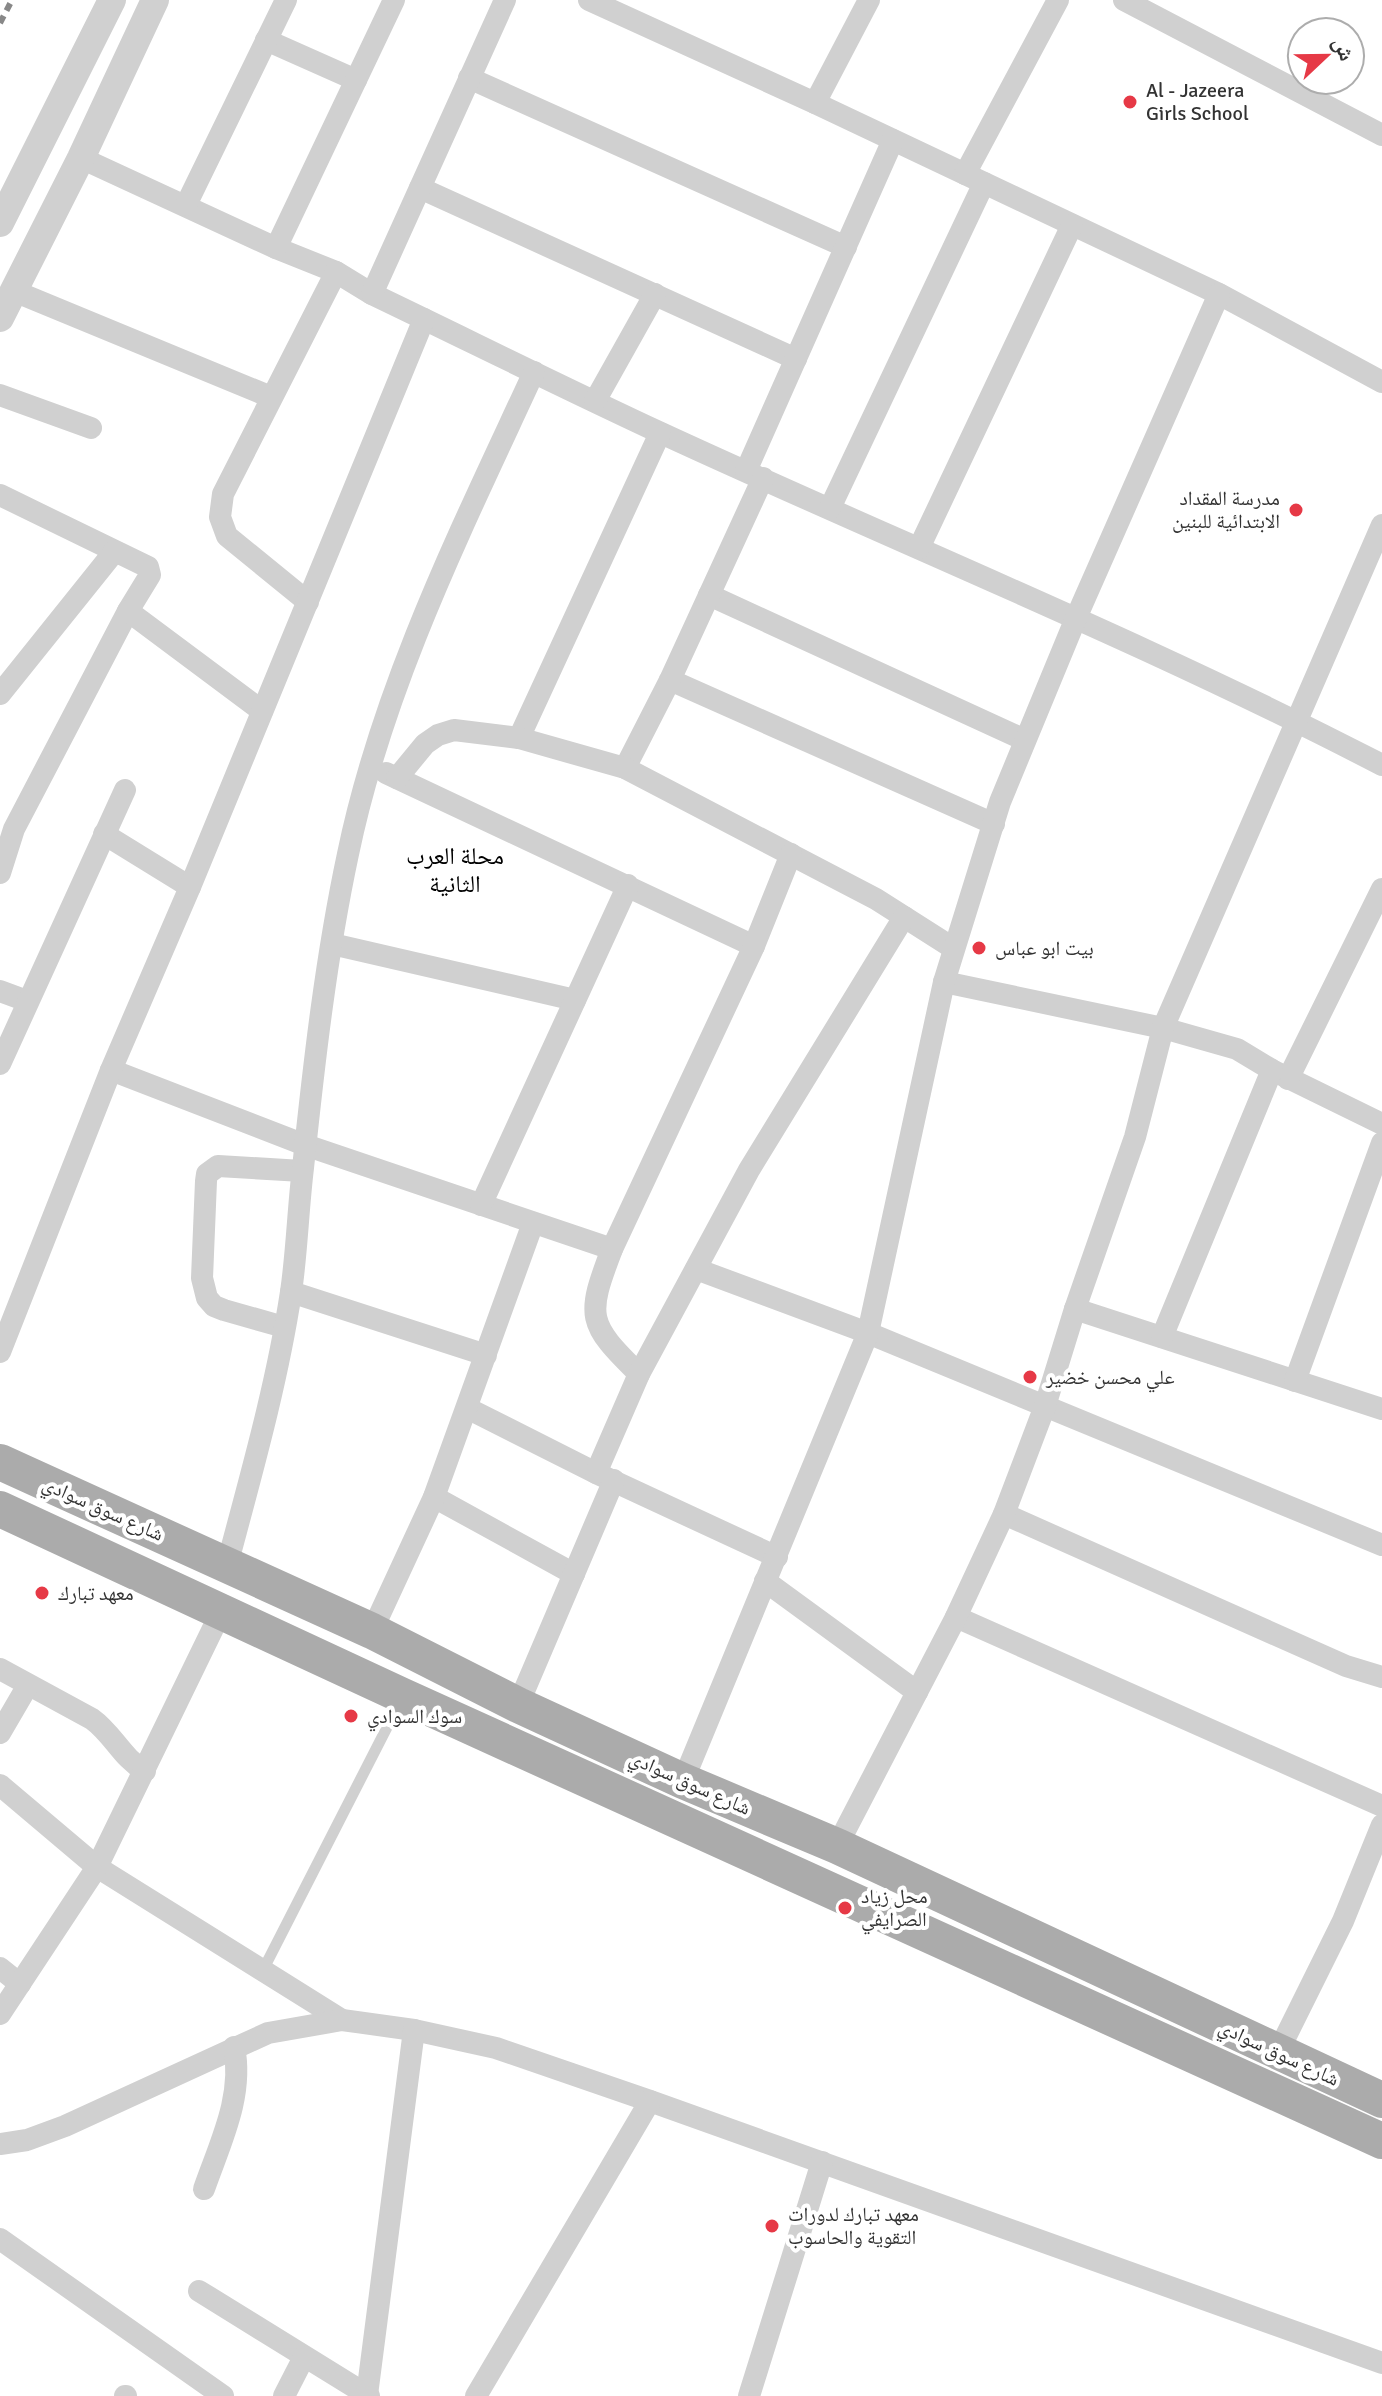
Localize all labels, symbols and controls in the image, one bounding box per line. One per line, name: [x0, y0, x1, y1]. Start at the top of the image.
north arrow: [1286, 16, 1366, 96]
text: ش: [1327, 33, 1361, 65]
place label: Al - Jazeera Girls School: [1146, 78, 1249, 126]
marker: Al - Jazeera Girls School: [1121, 93, 1139, 111]
place label: مدرسة المقداد الابتدائية للبنين: [1172, 486, 1280, 534]
marker: مدرسة المقداد الابتدائية للبنين: [1287, 501, 1305, 519]
district label: محلة العرب الثانية: [406, 841, 504, 899]
place label: بيت ابو عباس: [995, 936, 1094, 961]
marker: بيت ابو عباس: [970, 939, 988, 957]
place label: علي محسن خضير: [1045, 1365, 1175, 1393]
marker: علي محسن خضير: [1021, 1368, 1039, 1386]
street label: شارع سوق سوادي: [37, 1471, 168, 1550]
place label: معهد تبارك: [58, 1581, 134, 1606]
marker: معهد تبارك: [33, 1584, 51, 1602]
place label: سوك السوادي: [367, 1704, 462, 1732]
marker: سوك السوادي: [342, 1707, 360, 1725]
street label: شارع سوق سوادي: [624, 1745, 755, 1824]
place label: محل زياد الصرايفي: [861, 1884, 928, 1935]
marker: محل زياد الصرايفي: [836, 1899, 854, 1917]
street label: شارع سوق سوادي: [1213, 2014, 1343, 2095]
place label: معهد تبارك لدورات التقوية والحاسوب: [788, 2202, 919, 2250]
marker: معهد تبارك لدورات التقوية والحاسوب: [763, 2217, 781, 2235]

